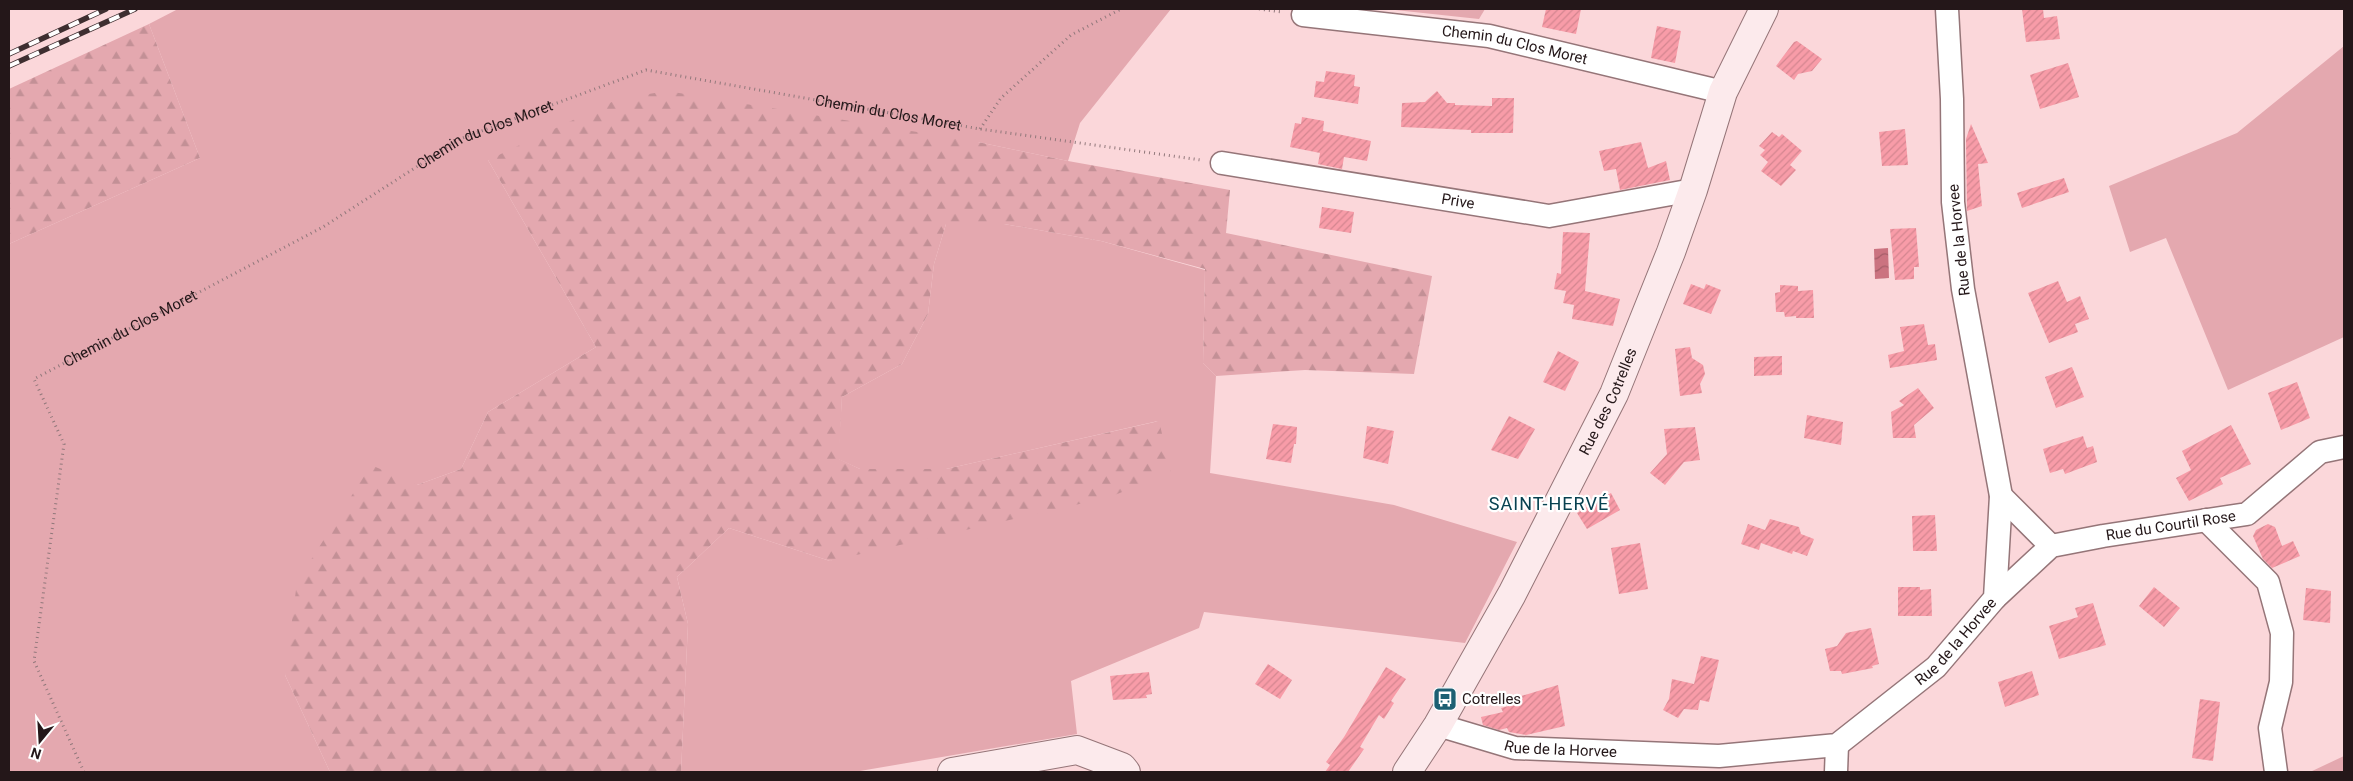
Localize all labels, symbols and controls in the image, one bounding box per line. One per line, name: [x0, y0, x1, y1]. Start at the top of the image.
street label: Chemin du Clos Moret: [1441, 22, 1589, 68]
street label: Chemin du Clos Moret: [814, 91, 963, 135]
street label: Chemin du Clos Moret: [413, 96, 555, 174]
street label: Rue de la Horvee: [1944, 183, 1974, 297]
street label: Prive: [1440, 190, 1476, 213]
street label: Chemin du Clos Moret: [60, 286, 200, 371]
street label: Rue des Cotrelles: [1575, 345, 1641, 458]
district label: SAINT-HERVÉ: [1489, 493, 1609, 514]
street label: Rue du Courtil Rose: [2105, 507, 2237, 544]
street label: Rue de la Horvee: [1911, 594, 2000, 689]
bus stop icon: Cotrelles: [1432, 686, 1458, 712]
place label: Cotrelles: [1462, 690, 1521, 708]
north arrow: [15, 716, 65, 766]
street label: Rue de la Horvee: [1502, 736, 1617, 761]
text: N: [29, 744, 43, 763]

